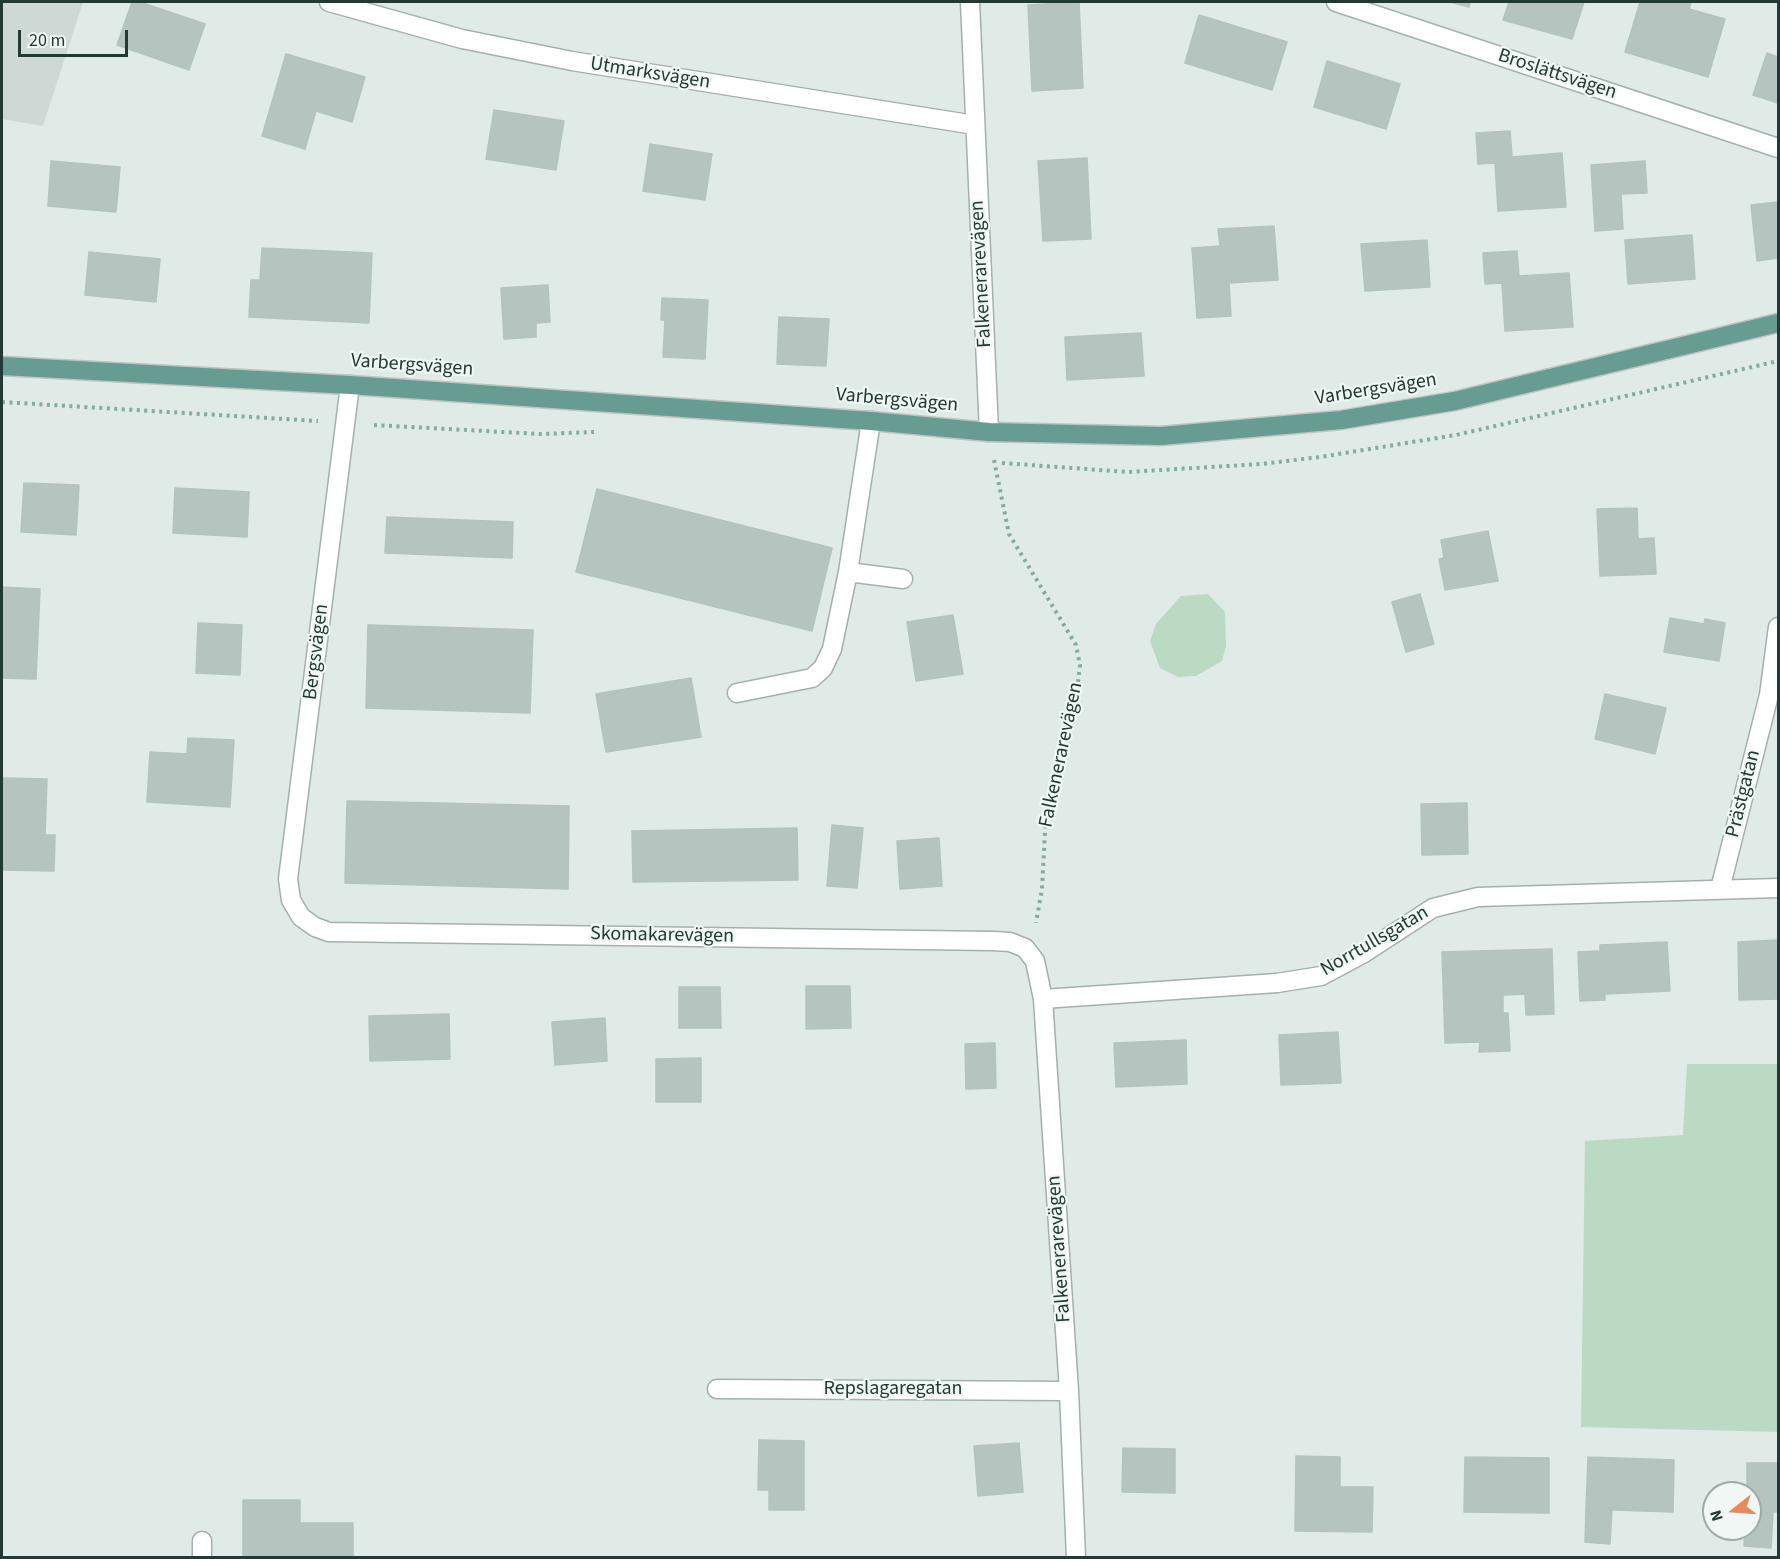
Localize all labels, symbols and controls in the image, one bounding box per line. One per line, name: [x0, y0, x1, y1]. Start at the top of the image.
scale bar: [21, 18, 130, 56]
text: 20 m: [29, 28, 65, 53]
street label: Broslättsvägen: [1495, 44, 1619, 106]
street label: Utmarksvägen: [588, 53, 712, 95]
street label: Falkenerarevägen: [966, 200, 998, 348]
street label: Varbergsvägen: [350, 350, 474, 382]
street label: Varbergsvägen: [1314, 369, 1438, 411]
street label: Varbergsvägen: [835, 384, 959, 418]
street label: Bergsvägen: [299, 603, 335, 701]
street label: Falkenerarevägen: [1035, 680, 1089, 830]
street label: Prästgatan: [1722, 748, 1766, 840]
street label: Norrtullsgatan: [1317, 901, 1433, 983]
street label: Skomakarevägen: [590, 923, 734, 949]
street label: Falkenerarevägen: [1043, 1174, 1077, 1324]
street label: Repslagaregatan: [824, 1378, 962, 1402]
north arrow: [1702, 1481, 1762, 1541]
text: N: [1705, 1507, 1729, 1524]

